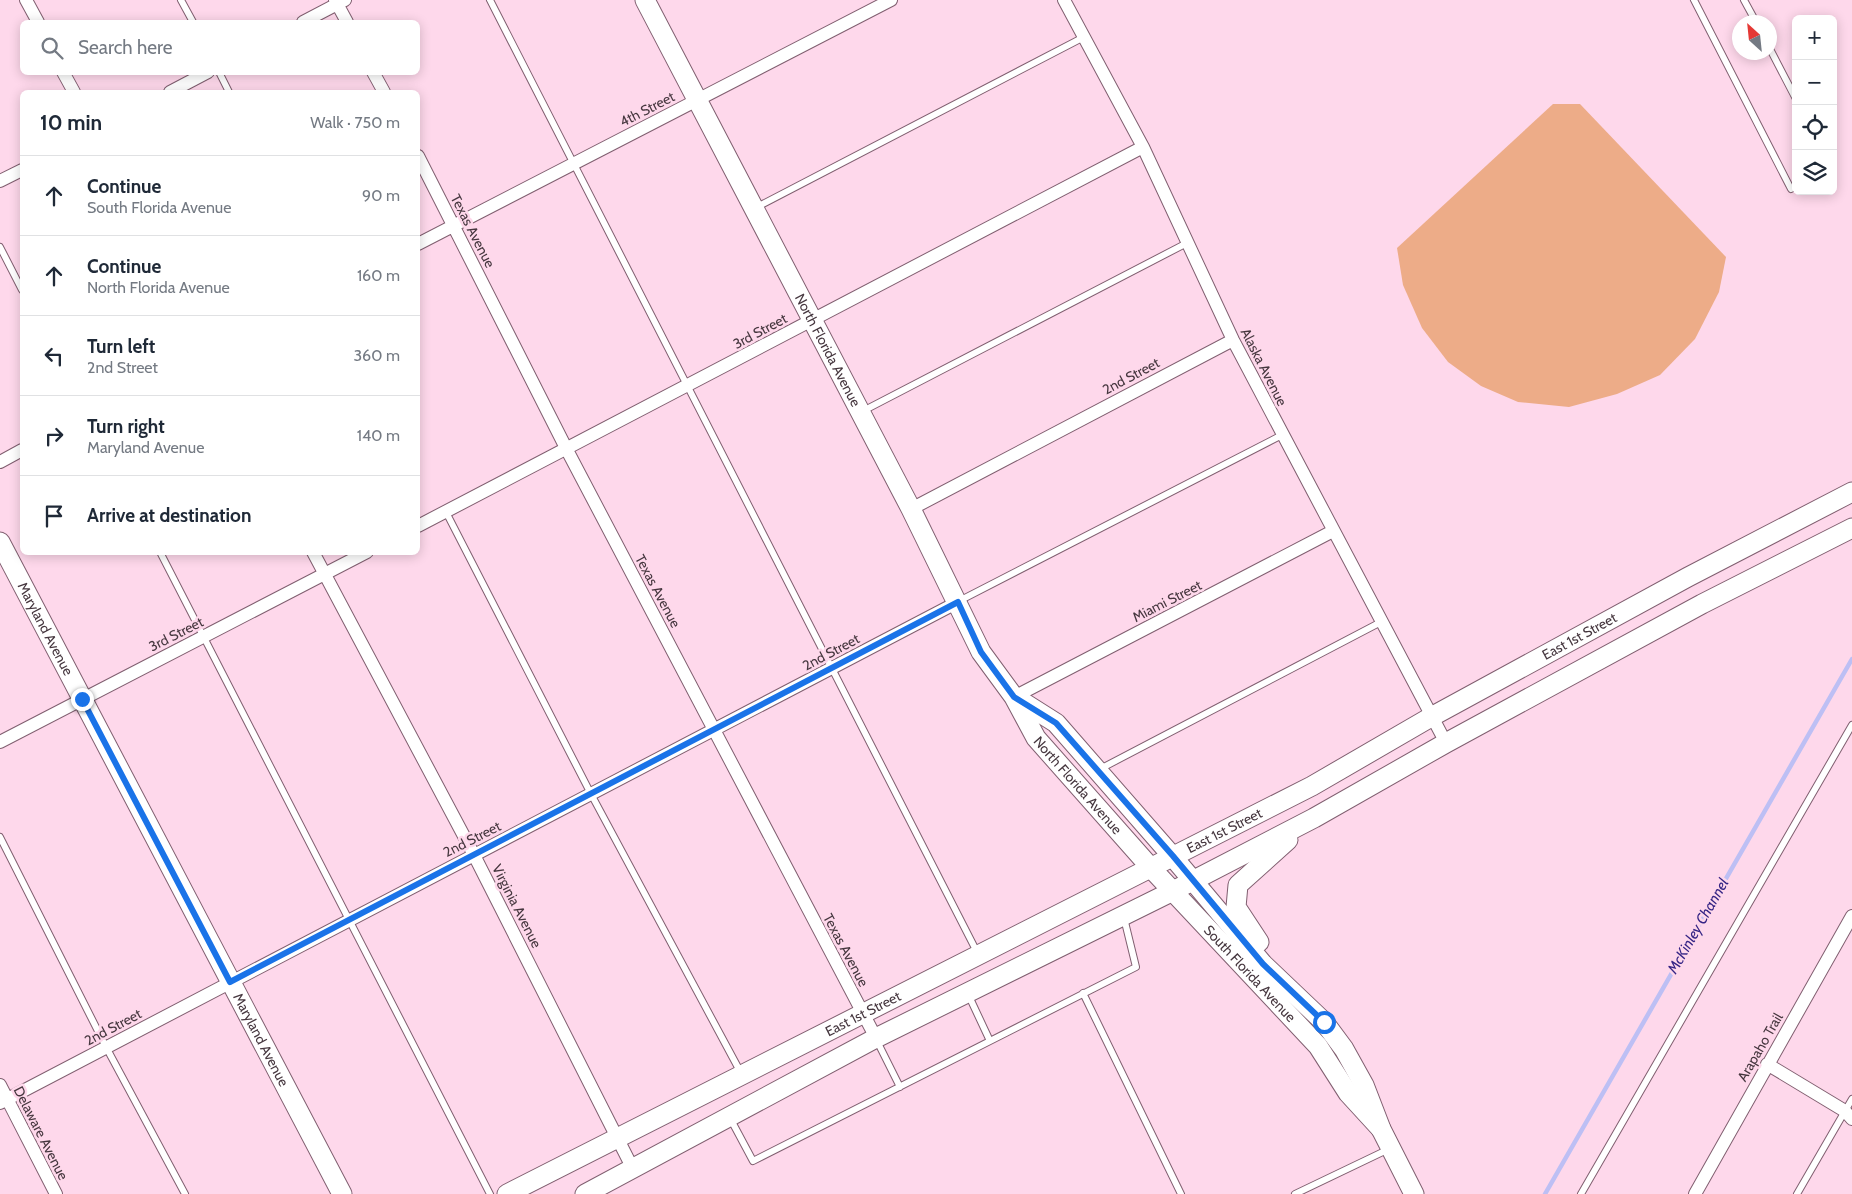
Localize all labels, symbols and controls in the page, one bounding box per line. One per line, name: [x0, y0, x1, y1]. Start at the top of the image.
north arrow: [1732, 15, 1777, 60]
map controls: [1792, 15, 1837, 195]
button: +: [1792, 15, 1837, 60]
search box: [20, 20, 420, 75]
icon: search: [38, 34, 66, 62]
text: Search here: [78, 36, 172, 59]
button: −: [1792, 60, 1837, 105]
street label: 4th Street: [616, 87, 678, 131]
button: locate: [1792, 105, 1837, 150]
text: 10 min: [40, 110, 102, 135]
text: Walk · 750 m: [310, 113, 400, 132]
button: layers: [1792, 150, 1837, 195]
text: Continue: [87, 175, 161, 198]
icon: ahead: [40, 182, 68, 210]
text: 90 m: [362, 186, 400, 205]
street label: Texas Avenue: [447, 191, 499, 271]
text: South Florida Avenue: [87, 198, 231, 217]
text: Continue: [87, 255, 161, 278]
icon: ahead: [40, 262, 68, 290]
text: 160 m: [357, 266, 400, 285]
text: North Florida Avenue: [87, 278, 230, 297]
street label: North Florida Avenue: [791, 290, 865, 410]
street label: 3rd Street: [730, 309, 790, 353]
street label: Alaska Avenue: [1237, 325, 1291, 409]
text: Turn left: [87, 335, 155, 358]
icon: left: [40, 342, 68, 370]
text: 360 m: [353, 346, 400, 365]
street label: 2nd Street: [1099, 353, 1163, 399]
text: 2nd Street: [87, 358, 158, 377]
text: Turn right: [87, 415, 165, 438]
icon: right: [40, 422, 68, 450]
text: 140 m: [357, 426, 400, 445]
text: Maryland Avenue: [87, 438, 204, 457]
icon: arrive: [40, 502, 68, 530]
text: Arrive at destination: [87, 504, 251, 527]
street label: Texas Avenue: [631, 551, 685, 631]
street label: Miami Street: [1129, 576, 1205, 626]
street label: Maryland Avenue: [14, 579, 77, 678]
street label: East 1st Street: [1539, 608, 1620, 664]
street label: 3rd Street: [146, 613, 206, 655]
street label: 2nd Street: [799, 629, 863, 675]
route end: [71, 688, 94, 711]
street label: North Florida Avenue: [1030, 732, 1126, 838]
street label: East 1st Street: [1183, 804, 1265, 857]
street label: 2nd Street: [440, 817, 504, 861]
street label: Virginia Avenue: [488, 861, 546, 951]
water label: McKinley Channel: [1663, 875, 1733, 978]
street label: Texas Avenue: [819, 910, 873, 990]
street label: South Florida Avenue: [1200, 921, 1300, 1026]
street label: East 1st Street: [822, 987, 904, 1040]
street label: Maryland Avenue: [229, 990, 293, 1089]
street label: 2nd Street: [81, 1004, 145, 1050]
street label: Arapaho Trail: [1733, 1009, 1787, 1084]
route start: [1313, 1011, 1336, 1034]
street label: Delaware Avenue: [10, 1083, 72, 1183]

